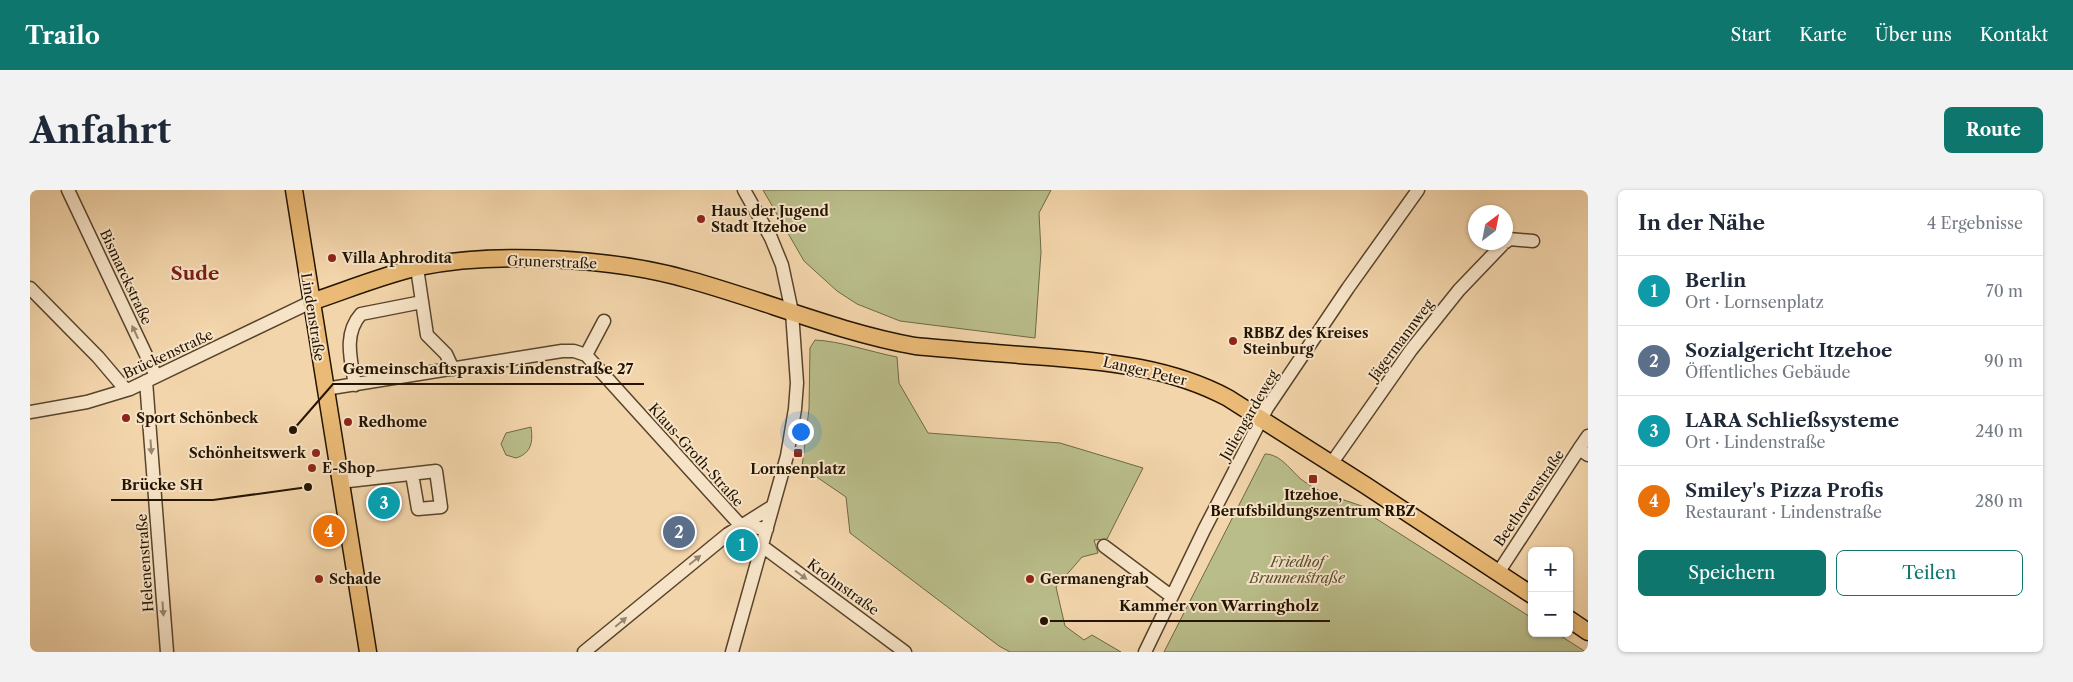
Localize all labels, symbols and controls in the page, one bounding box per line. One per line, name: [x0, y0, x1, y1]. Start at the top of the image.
text: Trailo: [25, 21, 100, 50]
text: Start: [1731, 24, 1771, 46]
text: Karte: [1799, 24, 1847, 46]
text: Über uns: [1875, 24, 1952, 46]
text: Kontakt: [1980, 24, 2048, 46]
button: Route: [1944, 107, 2043, 153]
text: Anfahrt: [30, 109, 171, 152]
place label: Haus der Jugend Stadt Itzehoe: [711, 202, 830, 236]
north arrow: [1468, 205, 1513, 250]
text: In der Nähe: [1638, 210, 1765, 235]
marker: Haus der Jugend Stadt Itzehoe: [695, 213, 707, 225]
text: 4 Ergebnisse: [1927, 213, 2023, 233]
street label: Bismarckstraße: [96, 226, 156, 328]
place label: Villa Aphrodita: [341, 249, 453, 267]
street label: Grunerstraße: [507, 251, 597, 273]
marker: Villa Aphrodita: [326, 252, 338, 264]
district label: Sude: [171, 262, 219, 285]
text: Berlin: [1685, 269, 1746, 292]
street label: Lindenstraße: [297, 272, 329, 363]
text: 1: [1650, 281, 1658, 301]
text: 70 m: [1986, 281, 2023, 301]
text: Ort · Lornsenplatz: [1685, 292, 1824, 312]
street label: Jägermannweg: [1363, 295, 1438, 386]
place label: RBBZ des Kreises Steinburg: [1243, 324, 1368, 358]
street label: Brückenstraße: [120, 325, 216, 383]
one-way arrow: [131, 325, 139, 339]
marker: RBBZ des Kreises Steinburg: [1227, 335, 1239, 347]
text: Sozialgericht Itzehoe: [1685, 339, 1892, 362]
text: 2: [1649, 351, 1659, 371]
text: 90 m: [1984, 351, 2023, 371]
street label: Langer Peter: [1101, 353, 1189, 389]
callout: Gemeinschaftspraxis Lindenstraße 27: [333, 354, 644, 384]
text: Gemeinschaftspraxis Lindenstraße 27: [343, 359, 634, 378]
text: Öffentliches Gebäude: [1685, 362, 1850, 382]
street label: Juliengardeweg: [1215, 366, 1282, 465]
street label: Klaus-Groth-Straße: [645, 399, 747, 511]
place label: Sport Schönbeck: [136, 409, 259, 427]
text: LARA Schließsysteme: [1685, 409, 1899, 432]
marker: Sport Schönbeck: [120, 412, 132, 424]
place label: Redhome: [358, 413, 427, 431]
marker: Redhome: [342, 416, 354, 428]
your location: [788, 419, 814, 445]
text: 3: [1649, 421, 1659, 441]
text: 240 m: [1975, 421, 2023, 441]
text: Ort · Lindenstraße: [1685, 432, 1826, 452]
one-way arrow: [147, 440, 155, 456]
place label: Schönheitswerk: [189, 444, 307, 462]
street label: Beethovenstraße: [1490, 446, 1568, 550]
marker: Schönheitswerk: [310, 447, 322, 459]
marker: Lornsenplatz: [792, 447, 804, 459]
place label: E-Shop: [322, 459, 375, 477]
place label: Lornsenplatz: [750, 460, 846, 478]
marker: E-Shop: [306, 462, 318, 474]
callout: Brücke SH: [111, 470, 213, 500]
marker: Itzehoe, Berufsbildungszentrum RBZ: [1307, 473, 1319, 485]
text: Brücke SH: [121, 475, 203, 494]
text: Smiley's Pizza Profis: [1685, 479, 1884, 502]
pin: 3: [368, 484, 400, 522]
place label: Itzehoe, Berufsbildungszentrum RBZ: [1210, 486, 1416, 520]
text: 4: [1649, 491, 1659, 511]
text: 280 m: [1975, 491, 2023, 511]
text: Restaurant · Lindenstraße: [1685, 502, 1882, 522]
pin: 4: [313, 512, 345, 550]
street label: Helenenstraße: [133, 513, 157, 613]
pin: 2: [663, 513, 695, 551]
pin: 1: [726, 526, 758, 564]
map controls: [1528, 547, 1573, 637]
button: +: [1528, 547, 1573, 592]
button: Speichern: [1638, 550, 1826, 596]
button: Teilen: [1836, 550, 2023, 596]
park label: Friedhof Brunnenstraße: [1248, 553, 1346, 587]
one-way arrow: [689, 555, 702, 566]
street label: Krohnstraße: [804, 555, 883, 619]
place label: Schade: [329, 570, 381, 588]
one-way arrow: [795, 570, 808, 580]
place label: Germanengrab: [1040, 570, 1149, 588]
marker: Schade: [313, 573, 325, 585]
marker: Germanengrab: [1024, 573, 1036, 585]
callout: Kammer von Warringholz: [1109, 591, 1330, 621]
button: −: [1528, 592, 1573, 637]
text: Kammer von Warringholz: [1119, 596, 1319, 615]
one-way arrow: [160, 602, 168, 618]
one-way arrow: [614, 616, 627, 627]

